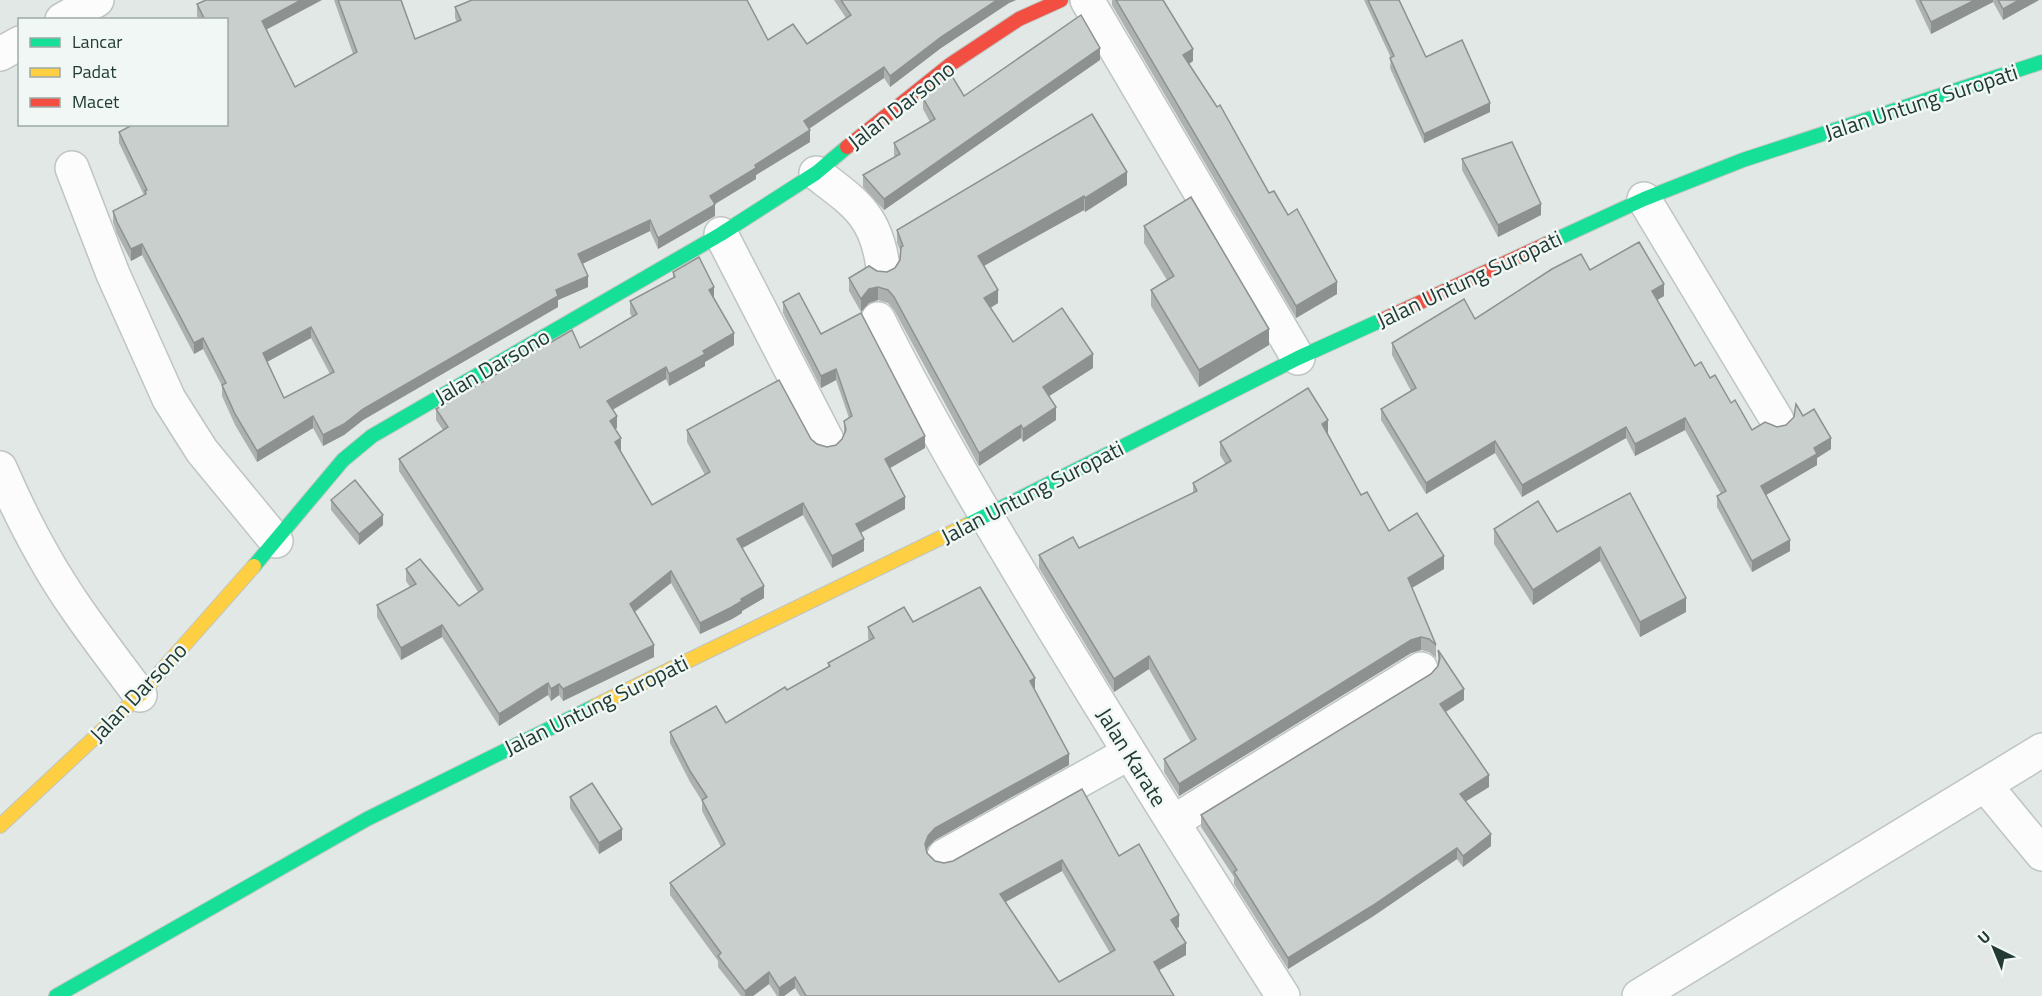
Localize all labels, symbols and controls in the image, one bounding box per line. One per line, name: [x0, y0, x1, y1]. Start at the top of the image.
legend: [18, 18, 228, 126]
text: Lancar: [72, 28, 122, 55]
street label: Jalan Darsono: [840, 52, 962, 158]
street label: Jalan Untung Suropati: [1820, 55, 2022, 149]
text: Padat: [72, 58, 117, 85]
text: Macet: [72, 88, 120, 115]
street label: Jalan Untung Suropati: [1371, 221, 1567, 337]
street label: Jalan Darsono: [428, 319, 556, 413]
street label: Jalan Untung Suropati: [935, 431, 1129, 553]
street label: Jalan Darsono: [81, 634, 195, 750]
street label: Jalan Untung Suropati: [498, 646, 694, 764]
street label: Jalan Karate: [1088, 701, 1176, 813]
north arrow: [1964, 918, 2024, 978]
text: U: [1972, 925, 1996, 949]

